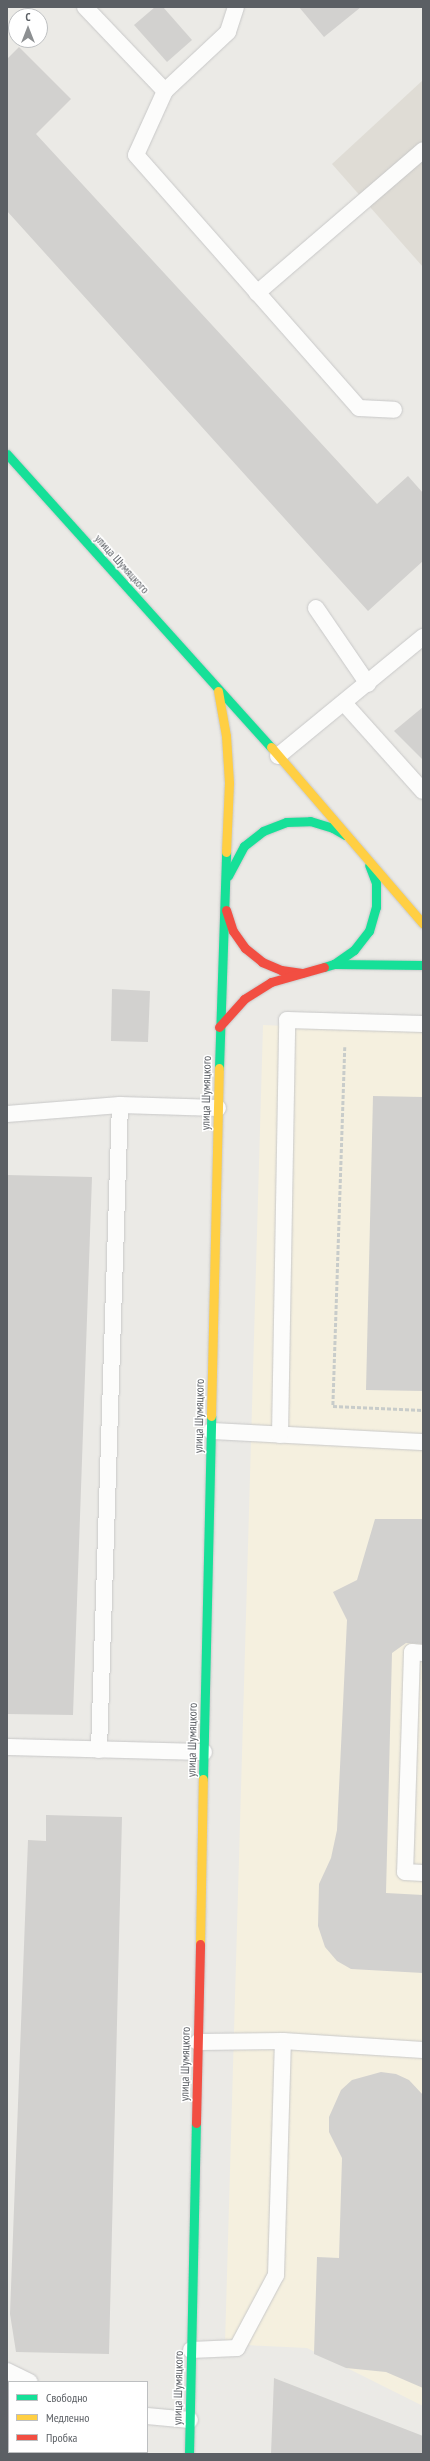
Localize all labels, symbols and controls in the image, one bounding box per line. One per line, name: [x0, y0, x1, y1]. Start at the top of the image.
north arrow: [8, 8, 48, 48]
text: С: [25, 10, 31, 24]
street label: улица Шумяцкого: [92, 531, 152, 597]
street label: улица Шумяцкого: [198, 1056, 214, 1130]
street label: улица Шумяцкого: [191, 1379, 207, 1453]
street label: улица Шумяцкого: [184, 1703, 200, 1777]
street label: улица Шумяцкого: [177, 2027, 193, 2101]
street label: улица Шумяцкого: [170, 2351, 186, 2425]
legend: [8, 2381, 148, 2453]
text: Свободно: [46, 2390, 88, 2405]
text: Медленно: [46, 2410, 89, 2425]
text: Пробка: [46, 2430, 77, 2445]

